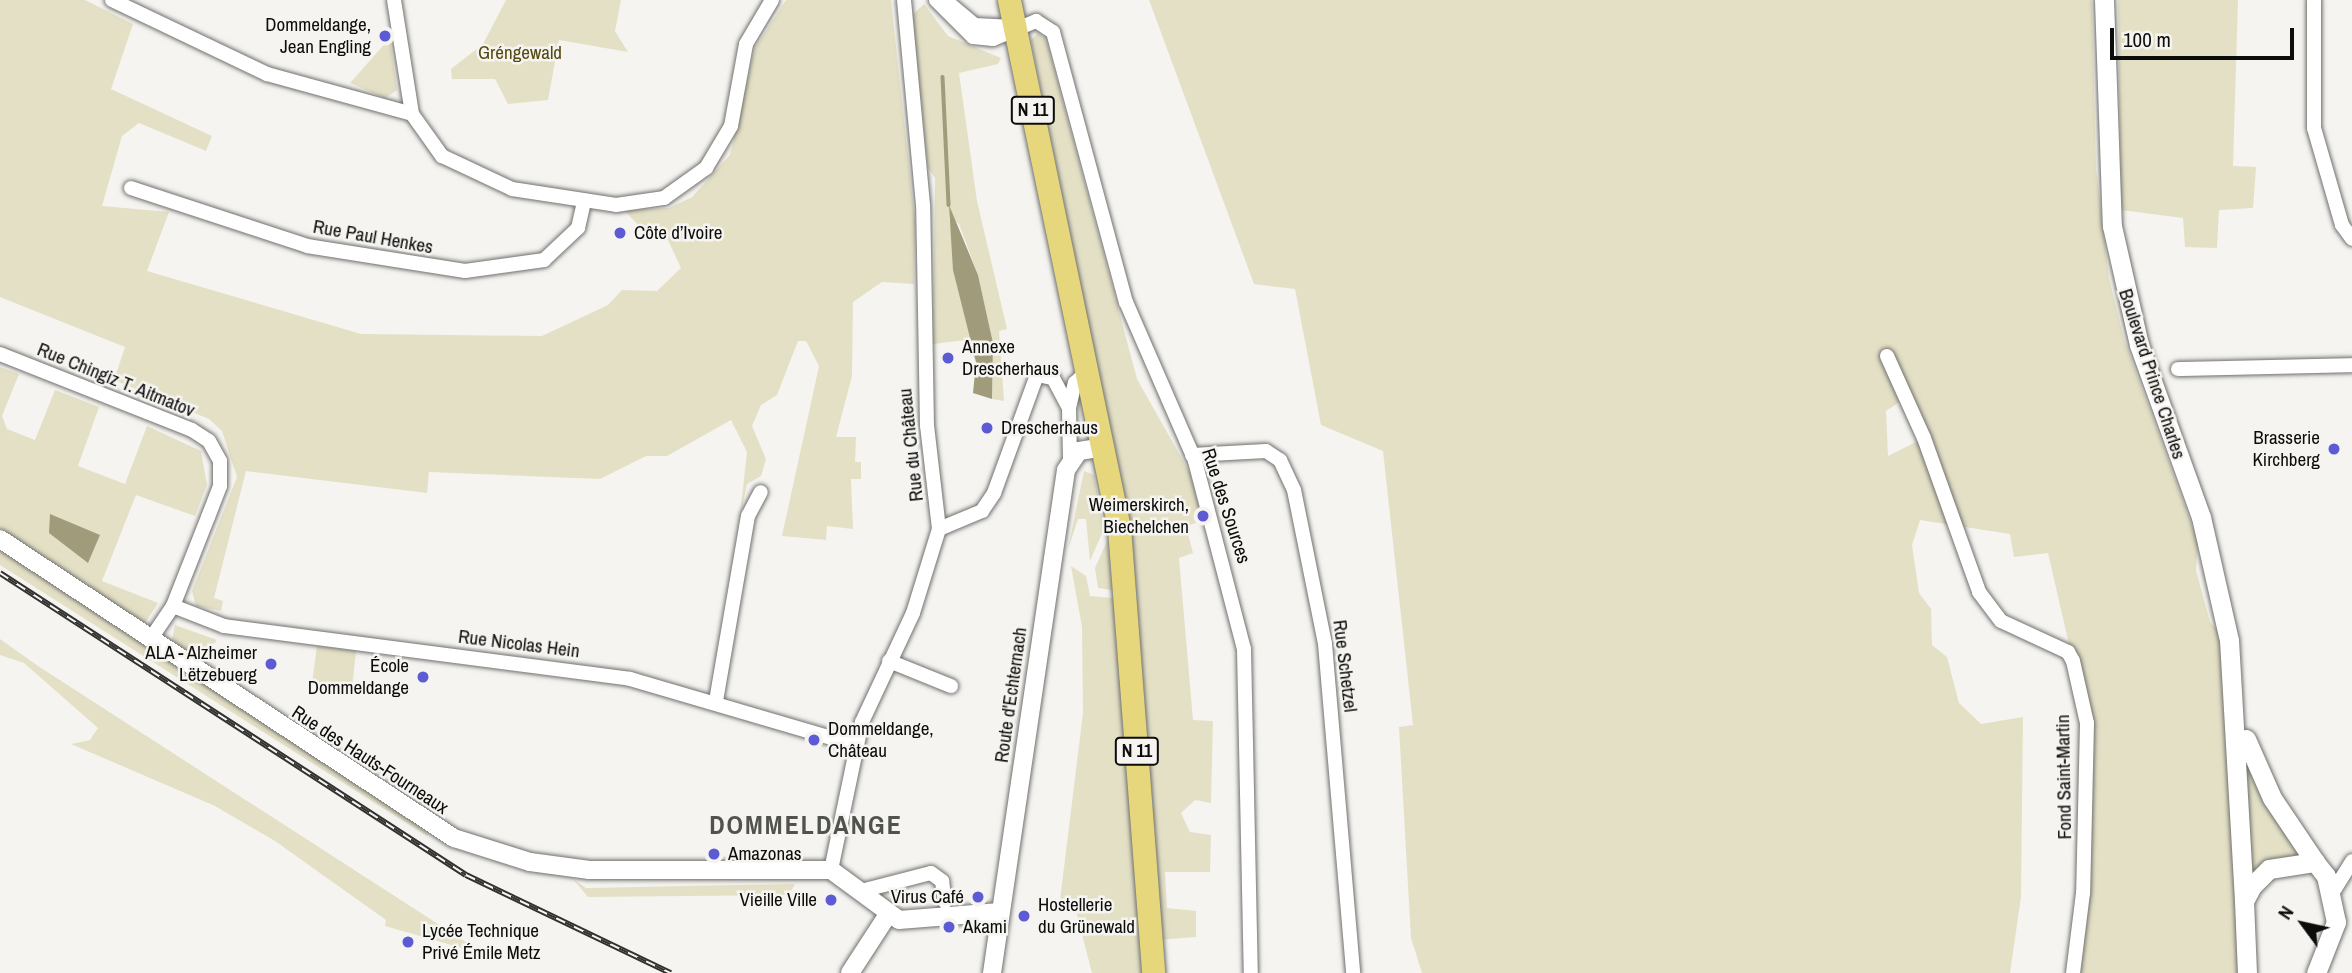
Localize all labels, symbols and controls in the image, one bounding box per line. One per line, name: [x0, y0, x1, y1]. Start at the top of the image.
place label: Dommeldange, Jean Engling: [265, 14, 371, 58]
scale bar: [2114, 14, 2298, 58]
text: 100 m: [2123, 25, 2171, 54]
marker: Dommeldange, Jean Engling: [377, 28, 393, 44]
park label: Gréngewald: [478, 42, 562, 64]
road number: N 11: [1010, 96, 1056, 124]
street label: Rue Paul Henkes: [311, 215, 435, 259]
place label: Côte d’Ivoire: [634, 222, 722, 244]
marker: Côte d’Ivoire: [612, 225, 628, 241]
street label: Boulevard Prince Charles: [2114, 286, 2190, 462]
place label: Annexe Drescherhaus: [962, 336, 1059, 380]
street label: Rue Chingiz T. Aitmatov: [33, 338, 199, 422]
marker: Annexe Drescherhaus: [940, 350, 956, 366]
street label: Rue du Château: [894, 387, 928, 503]
place label: Drescherhaus: [1001, 417, 1098, 439]
marker: Drescherhaus: [979, 420, 995, 436]
place label: Brasserie Kirchberg: [2252, 427, 2320, 471]
marker: Brasserie Kirchberg: [2326, 441, 2342, 457]
street label: Rue des Sources: [1197, 446, 1255, 566]
place label: Weimerskirch, Biechelchen: [1089, 494, 1189, 538]
marker: Weimerskirch, Biechelchen: [1195, 508, 1211, 524]
street label: Rue Schetzel: [1328, 619, 1362, 713]
street label: Rue Nicolas Hein: [457, 625, 581, 663]
street label: Route d'Echternach: [990, 626, 1032, 764]
place label: ALA - Alzheimer Lëtzebuerg: [144, 642, 257, 686]
place label: École Dommeldange: [308, 655, 409, 699]
marker: ALA - Alzheimer Lëtzebuerg: [263, 656, 279, 672]
marker: École Dommeldange: [415, 669, 431, 685]
street label: Rue des Hauts-Fourneaux: [287, 701, 453, 819]
street label: Fond Saint-Martin: [2052, 714, 2076, 840]
place label: Dommeldange, Château: [828, 718, 934, 762]
marker: Dommeldange, Château: [806, 732, 822, 748]
road number: N 11: [1114, 736, 1160, 766]
district label: DOMMELDANGE: [711, 809, 901, 841]
place label: Amazonas: [728, 843, 802, 865]
marker: Amazonas: [706, 846, 722, 862]
place label: Virus Café: [891, 886, 964, 908]
place label: Vieille Ville: [740, 889, 817, 911]
marker: Virus Café: [970, 889, 986, 905]
north arrow: [2268, 889, 2338, 959]
marker: Vieille Ville: [823, 892, 839, 908]
place label: Hostellerie du Grünewald: [1038, 894, 1135, 938]
text: N: [2271, 901, 2299, 924]
marker: Hostellerie du Grünewald: [1016, 908, 1032, 924]
place label: Akami: [963, 916, 1007, 938]
marker: Akami: [941, 919, 957, 935]
place label: Lycée Technique Privé Émile Metz: [422, 920, 541, 964]
marker: Lycée Technique Privé Émile Metz: [400, 934, 416, 950]

